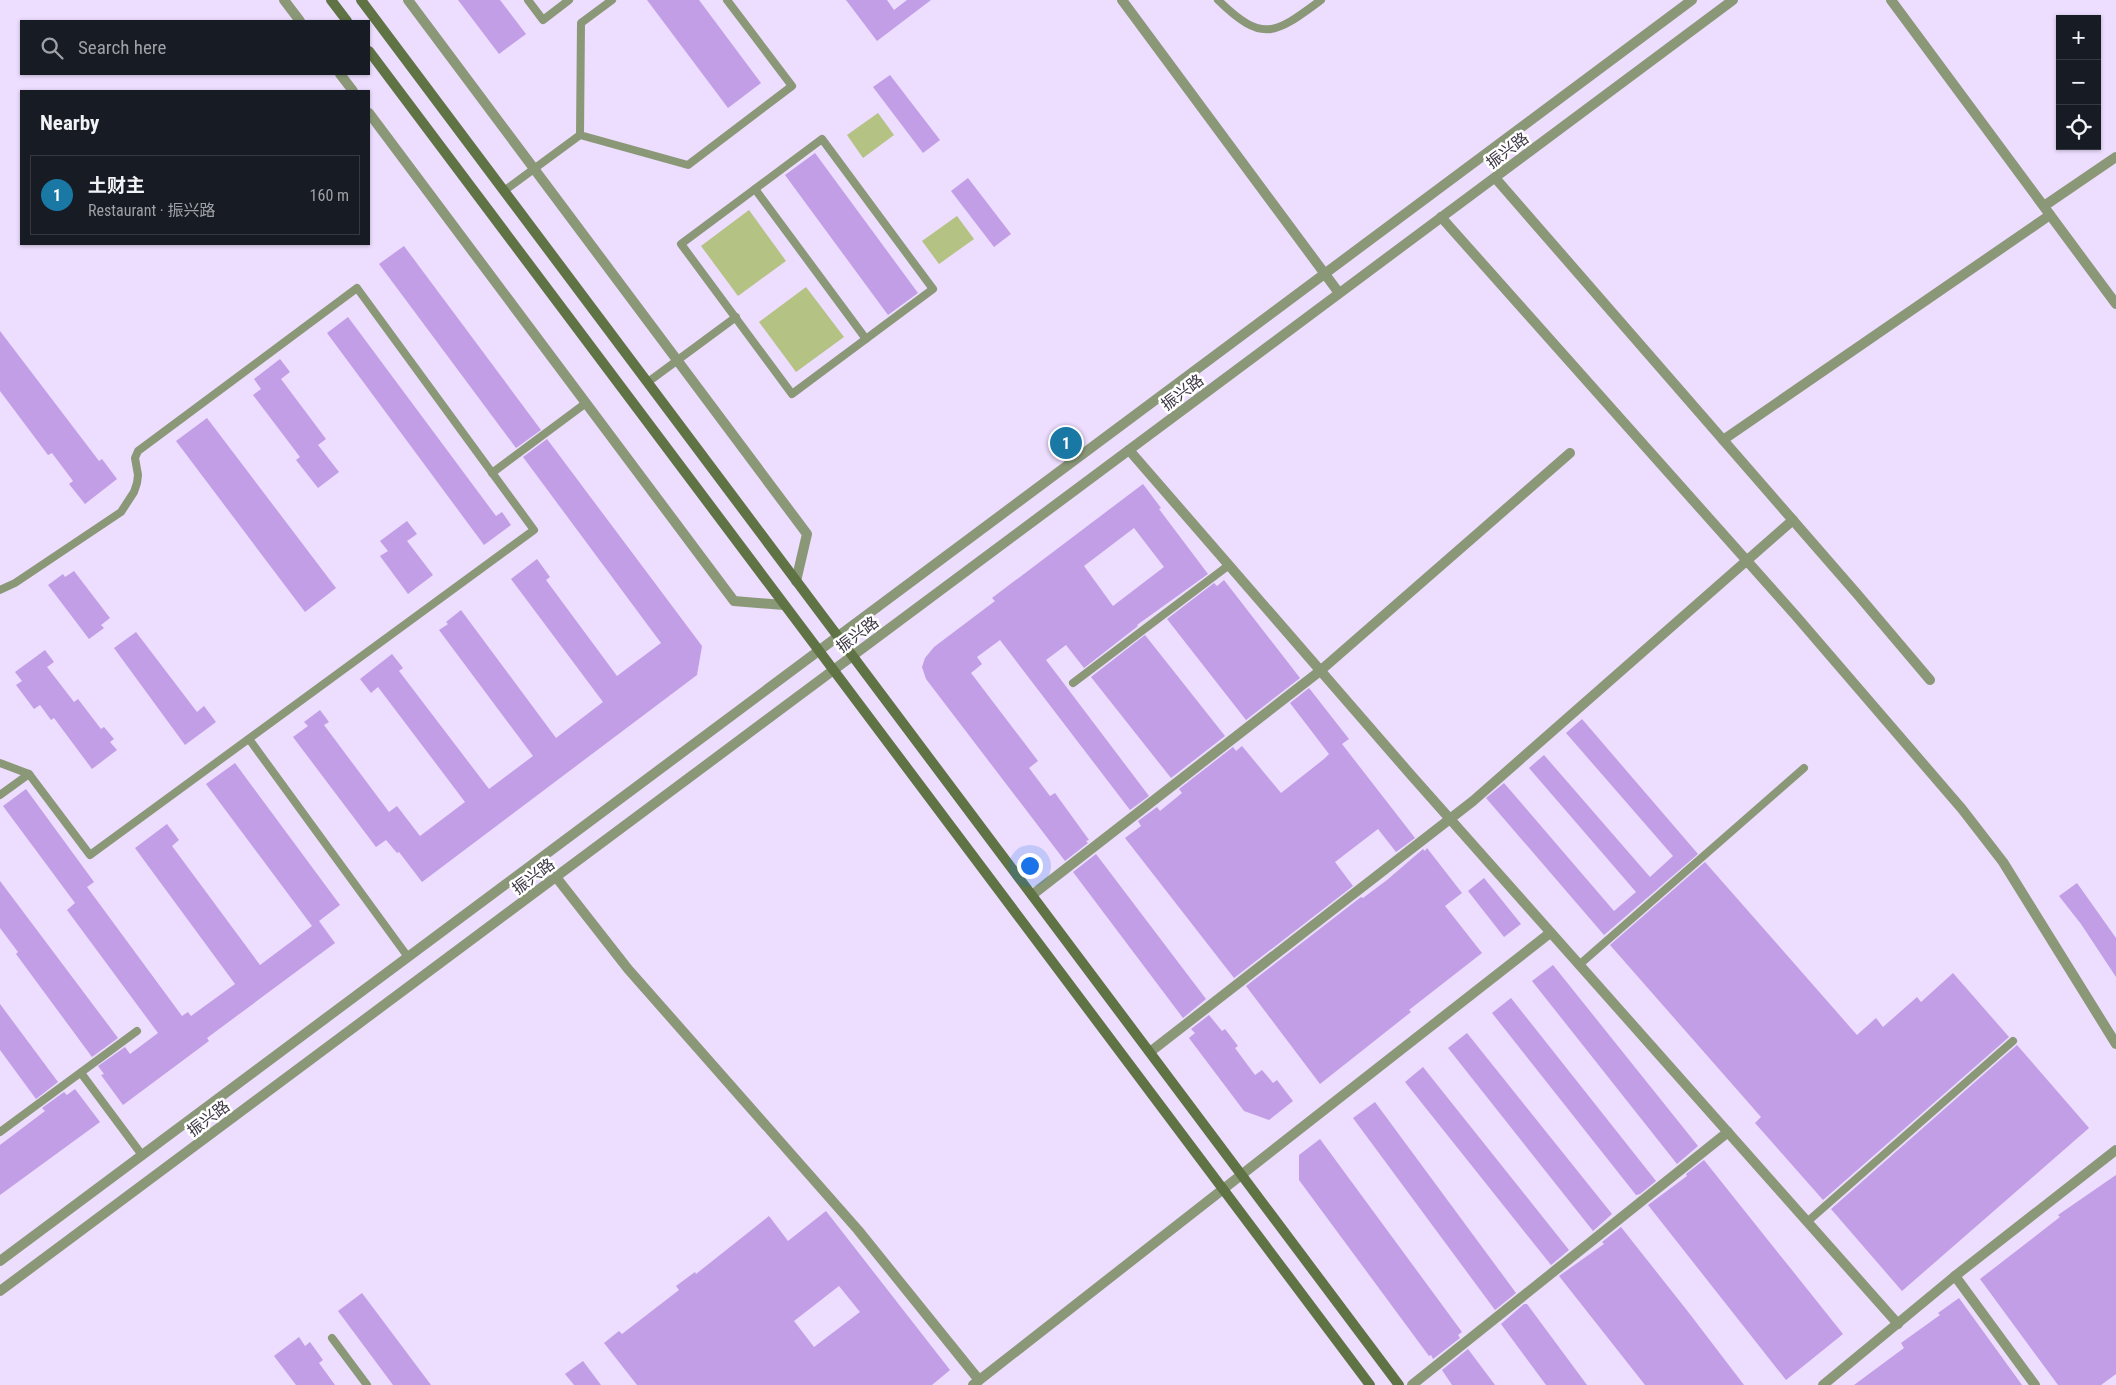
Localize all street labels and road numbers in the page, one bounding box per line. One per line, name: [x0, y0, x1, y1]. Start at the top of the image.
street label: 振兴路: [1482, 128, 1532, 172]
street label: 振兴路: [1157, 370, 1207, 414]
street label: 振兴路: [832, 612, 882, 656]
street label: 振兴路: [508, 854, 558, 898]
street label: 振兴路: [183, 1096, 233, 1140]

